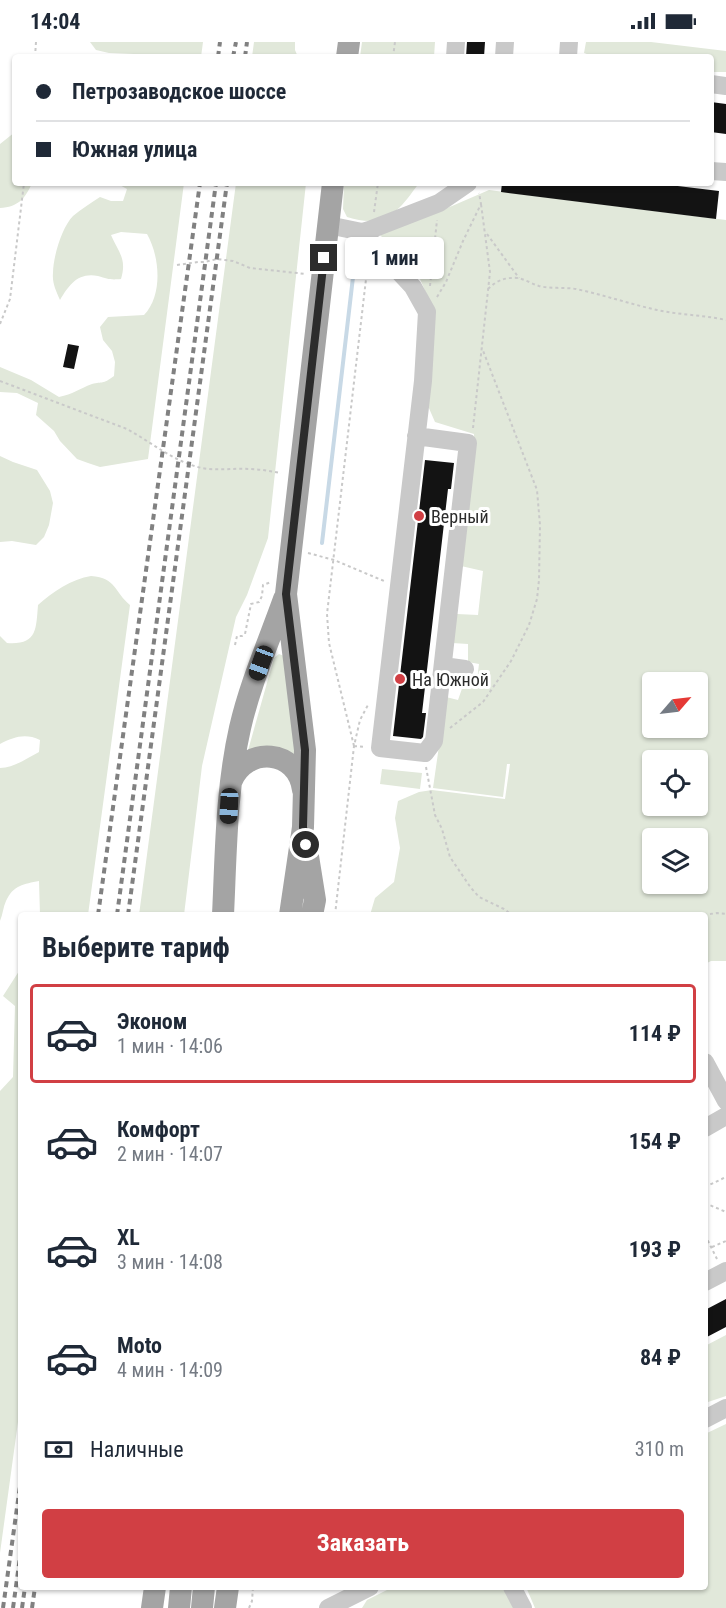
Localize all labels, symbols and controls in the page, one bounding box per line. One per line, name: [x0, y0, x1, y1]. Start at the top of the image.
text: 14:04: [30, 9, 81, 34]
text: Петрозаводское шоссе: [72, 79, 286, 104]
text: Южная улица: [72, 137, 197, 162]
callout: 1 мин: [345, 237, 444, 279]
route end: [310, 244, 337, 271]
text: 1 мин: [371, 246, 418, 270]
place label: Верный: [431, 506, 489, 527]
marker: Верный: [412, 509, 426, 523]
car: [246, 643, 276, 683]
place label: На Южной: [412, 669, 489, 690]
marker: На Южной: [393, 672, 407, 686]
north arrow: [642, 672, 708, 738]
map controls: [642, 672, 708, 894]
button: locate: [642, 750, 708, 816]
car: [219, 788, 239, 824]
button: layers: [642, 828, 708, 894]
route start: [292, 831, 319, 858]
text: Выберите тариф: [42, 932, 230, 964]
icon: car: [45, 1007, 99, 1061]
text: Эконом: [117, 1009, 187, 1034]
text: 114 ₽: [629, 1021, 681, 1046]
text: 1 мин · 14:06: [117, 1034, 223, 1058]
icon: car: [45, 1115, 99, 1169]
text: Комфорт: [117, 1117, 200, 1142]
text: 154 ₽: [629, 1129, 681, 1154]
text: 2 мин · 14:07: [117, 1142, 223, 1166]
icon: car: [45, 1223, 99, 1277]
text: XL: [117, 1225, 140, 1250]
text: 193 ₽: [629, 1237, 681, 1262]
text: 3 мин · 14:08: [117, 1250, 223, 1274]
icon: car: [45, 1331, 99, 1385]
text: Moto: [117, 1333, 162, 1358]
text: 84 ₽: [640, 1345, 681, 1370]
text: 4 мин · 14:09: [117, 1358, 223, 1382]
icon: cash: [42, 1433, 75, 1466]
text: Наличные: [90, 1437, 184, 1462]
text: 310 m: [635, 1437, 684, 1461]
button: Заказать: [42, 1509, 684, 1578]

